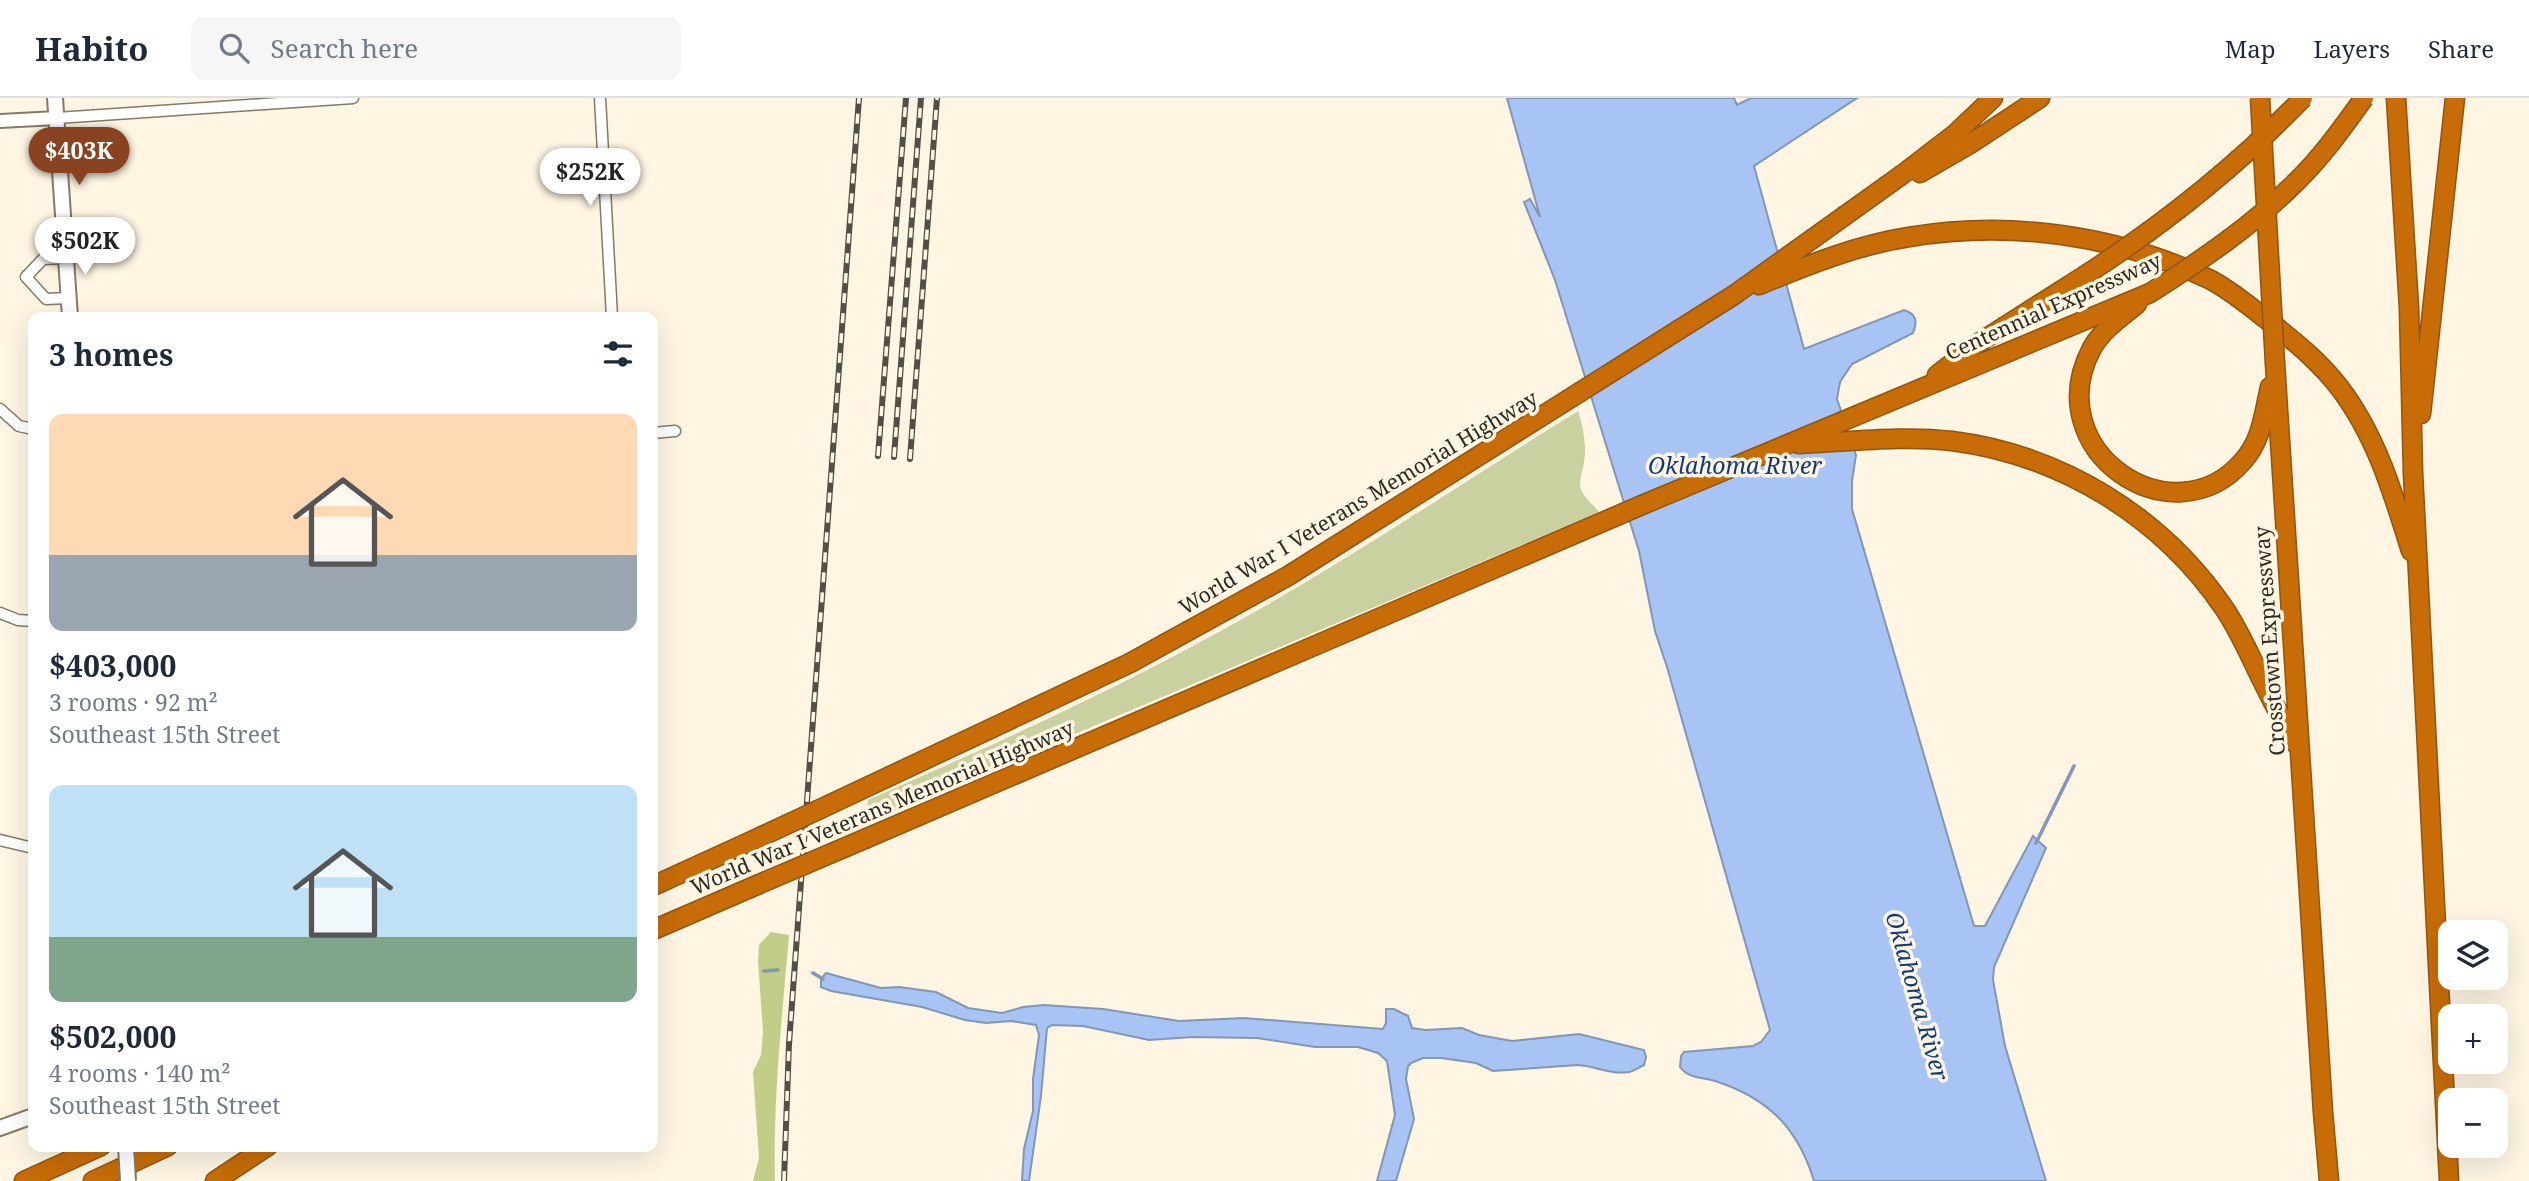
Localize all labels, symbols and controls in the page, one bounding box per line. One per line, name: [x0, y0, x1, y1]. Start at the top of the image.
search box: [191, 17, 681, 80]
text: Habito: [35, 26, 149, 71]
icon: search: [215, 29, 253, 67]
text: Search here: [271, 30, 418, 66]
text: Map: [2225, 32, 2276, 65]
text: Layers: [2314, 32, 2390, 65]
text: Share: [2428, 32, 2494, 65]
pin: $403K: [30, 127, 128, 187]
text: $403K: [45, 134, 113, 166]
pin: $252K: [541, 148, 639, 208]
text: $252K: [556, 155, 624, 187]
pin: $502K: [36, 218, 134, 277]
text: $502K: [51, 224, 119, 256]
street label: Centennial Expressway: [1941, 246, 2165, 366]
text: 3 homes: [49, 334, 173, 375]
icon: filters: [599, 335, 637, 373]
street label: World War I Veterans Memorial Highway: [1173, 383, 1543, 621]
water label: Oklahoma River: [1648, 449, 1822, 481]
icon: home: [280, 459, 406, 585]
street label: Crosstown Expressway: [2247, 525, 2291, 757]
text: $403,000: [49, 645, 176, 686]
text: 3 rooms · 92 m²: [49, 686, 218, 718]
street label: World War I Veterans Memorial Highway: [686, 713, 1078, 901]
text: Southeast 15th Street: [49, 718, 280, 750]
icon: home: [280, 830, 406, 956]
water label: Oklahoma River: [1879, 908, 1957, 1084]
map controls: [2438, 920, 2508, 1158]
button: layers: [2438, 920, 2508, 990]
button: +: [2438, 1004, 2508, 1074]
text: $502,000: [49, 1016, 176, 1057]
text: 4 rooms · 140 m²: [49, 1057, 231, 1089]
button: −: [2438, 1088, 2508, 1158]
text: Southeast 15th Street: [49, 1089, 280, 1121]

